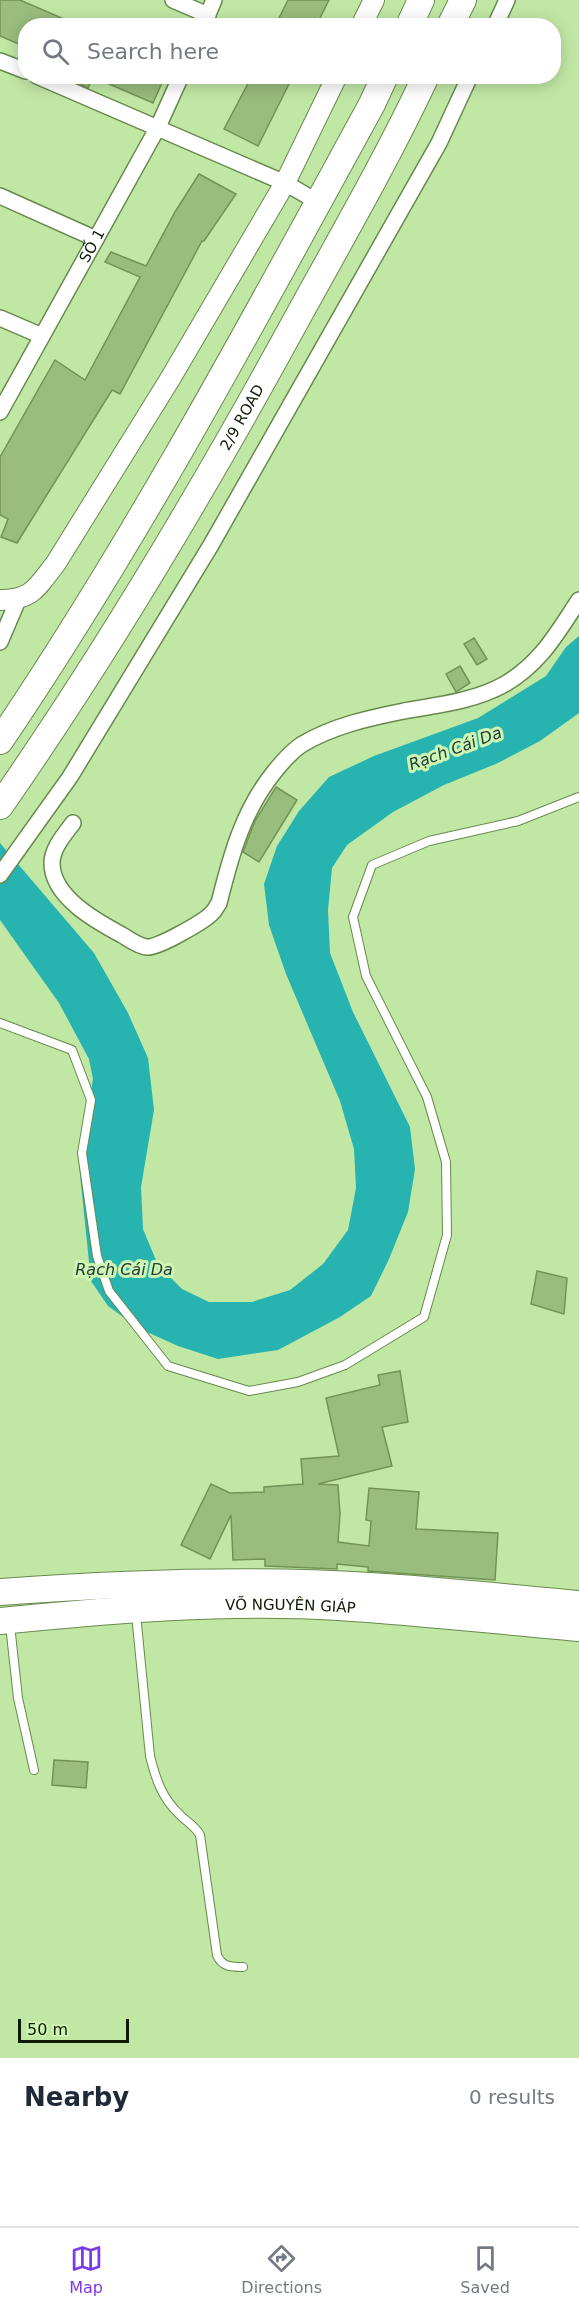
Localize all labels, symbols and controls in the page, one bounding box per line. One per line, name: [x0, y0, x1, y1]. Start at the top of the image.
search box: [18, 18, 561, 84]
icon: search: [39, 35, 72, 68]
text: Search here: [87, 39, 219, 64]
street label: SỐ 1: [76, 226, 109, 266]
street label: 2/9 ROAD: [216, 381, 268, 453]
water label: Rạch Cái Da: [406, 723, 504, 774]
water label: Rạch Cái Da: [75, 1260, 173, 1279]
street label: VÕ NGUYÊN GIÁP: [225, 1595, 356, 1617]
scale bar: [18, 2016, 129, 2044]
text: 50 m: [27, 2020, 68, 2039]
text: Nearby: [24, 2082, 129, 2112]
text: 0 results: [469, 2085, 555, 2109]
tab: Map: [69, 2242, 103, 2297]
tab: Directions: [241, 2242, 322, 2297]
tab: Saved: [460, 2242, 510, 2297]

